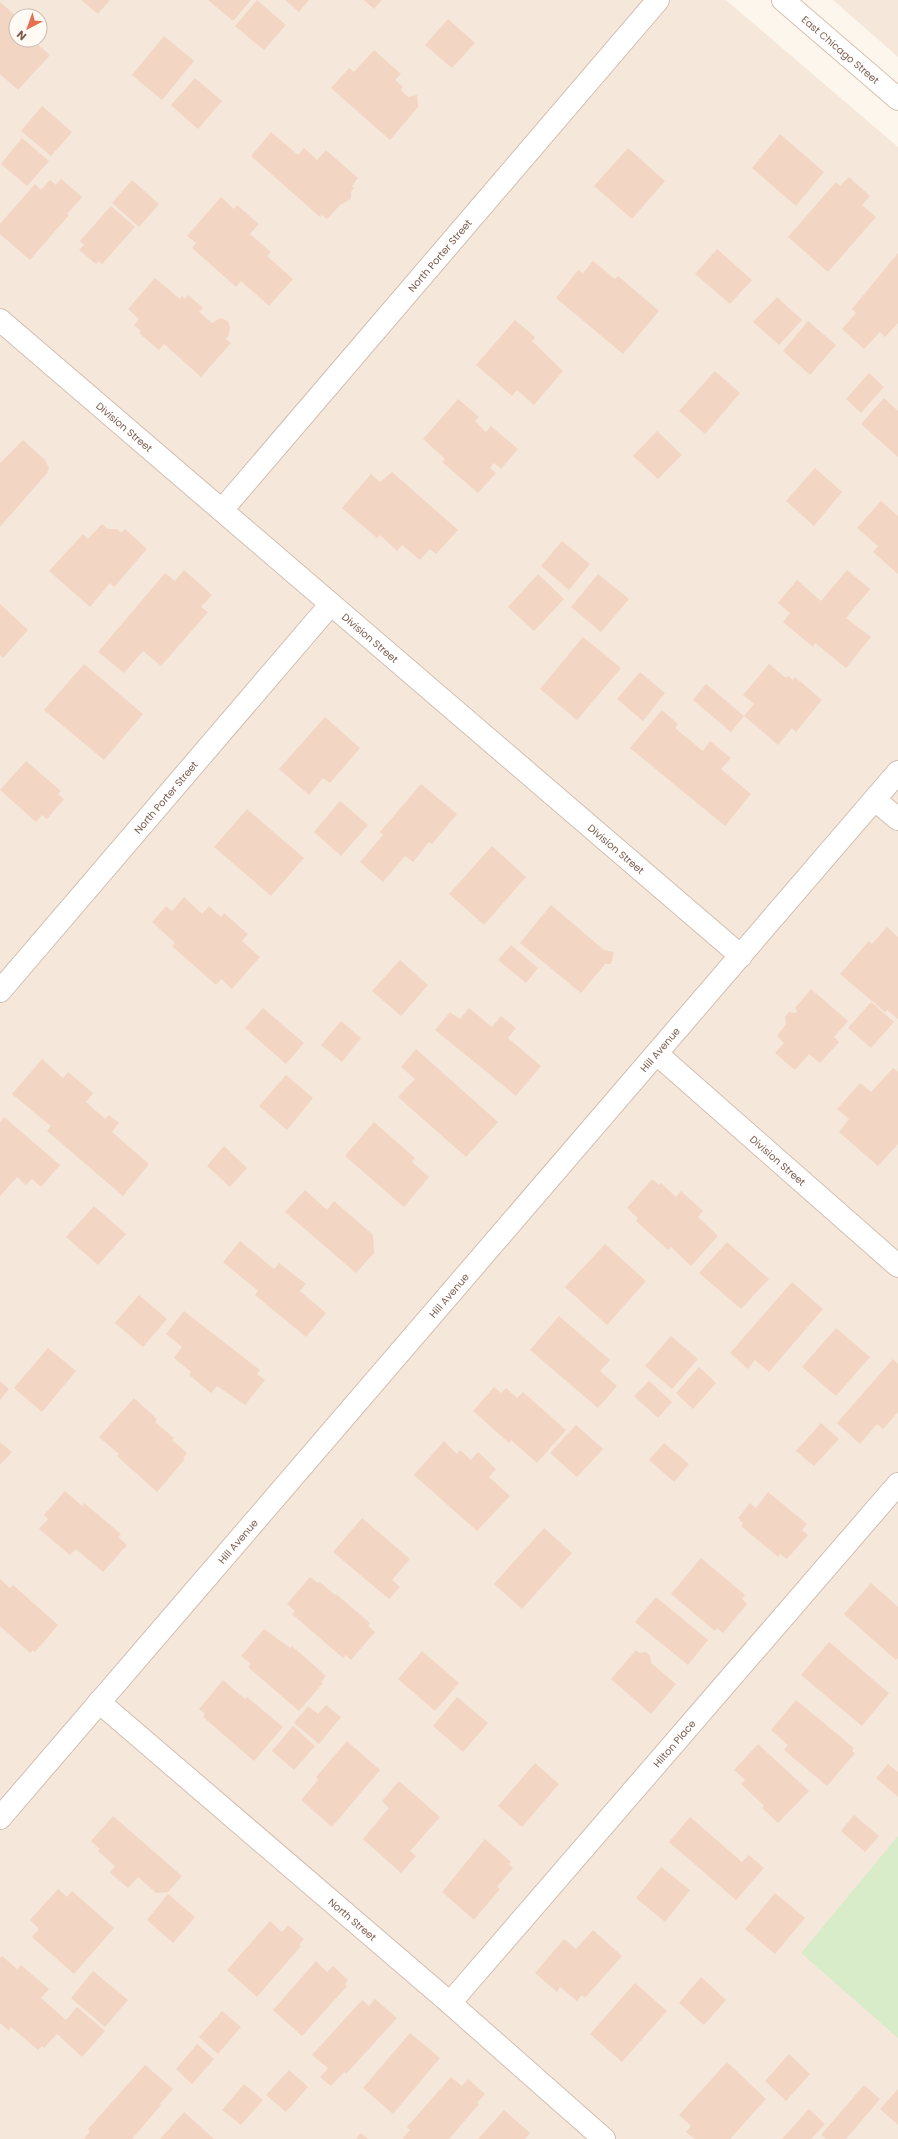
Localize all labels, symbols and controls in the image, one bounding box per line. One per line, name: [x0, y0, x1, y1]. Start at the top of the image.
north arrow: [8, 8, 48, 48]
street label: East Chicago Street: [798, 12, 883, 88]
text: N: [13, 27, 30, 44]
street label: North Porter Street: [405, 216, 476, 295]
street label: Division Street: [93, 399, 156, 456]
street label: Division Street: [338, 610, 402, 667]
street label: North Porter Street: [131, 758, 202, 837]
street label: Division Street: [584, 821, 648, 878]
street label: Hill Avenue: [637, 1024, 684, 1075]
street label: Division Street: [746, 1132, 809, 1190]
street label: Hill Avenue: [426, 1270, 473, 1321]
street label: Hill Avenue: [215, 1516, 262, 1567]
street label: Hilton Place: [650, 1717, 699, 1771]
street label: North Street: [325, 1895, 380, 1945]

